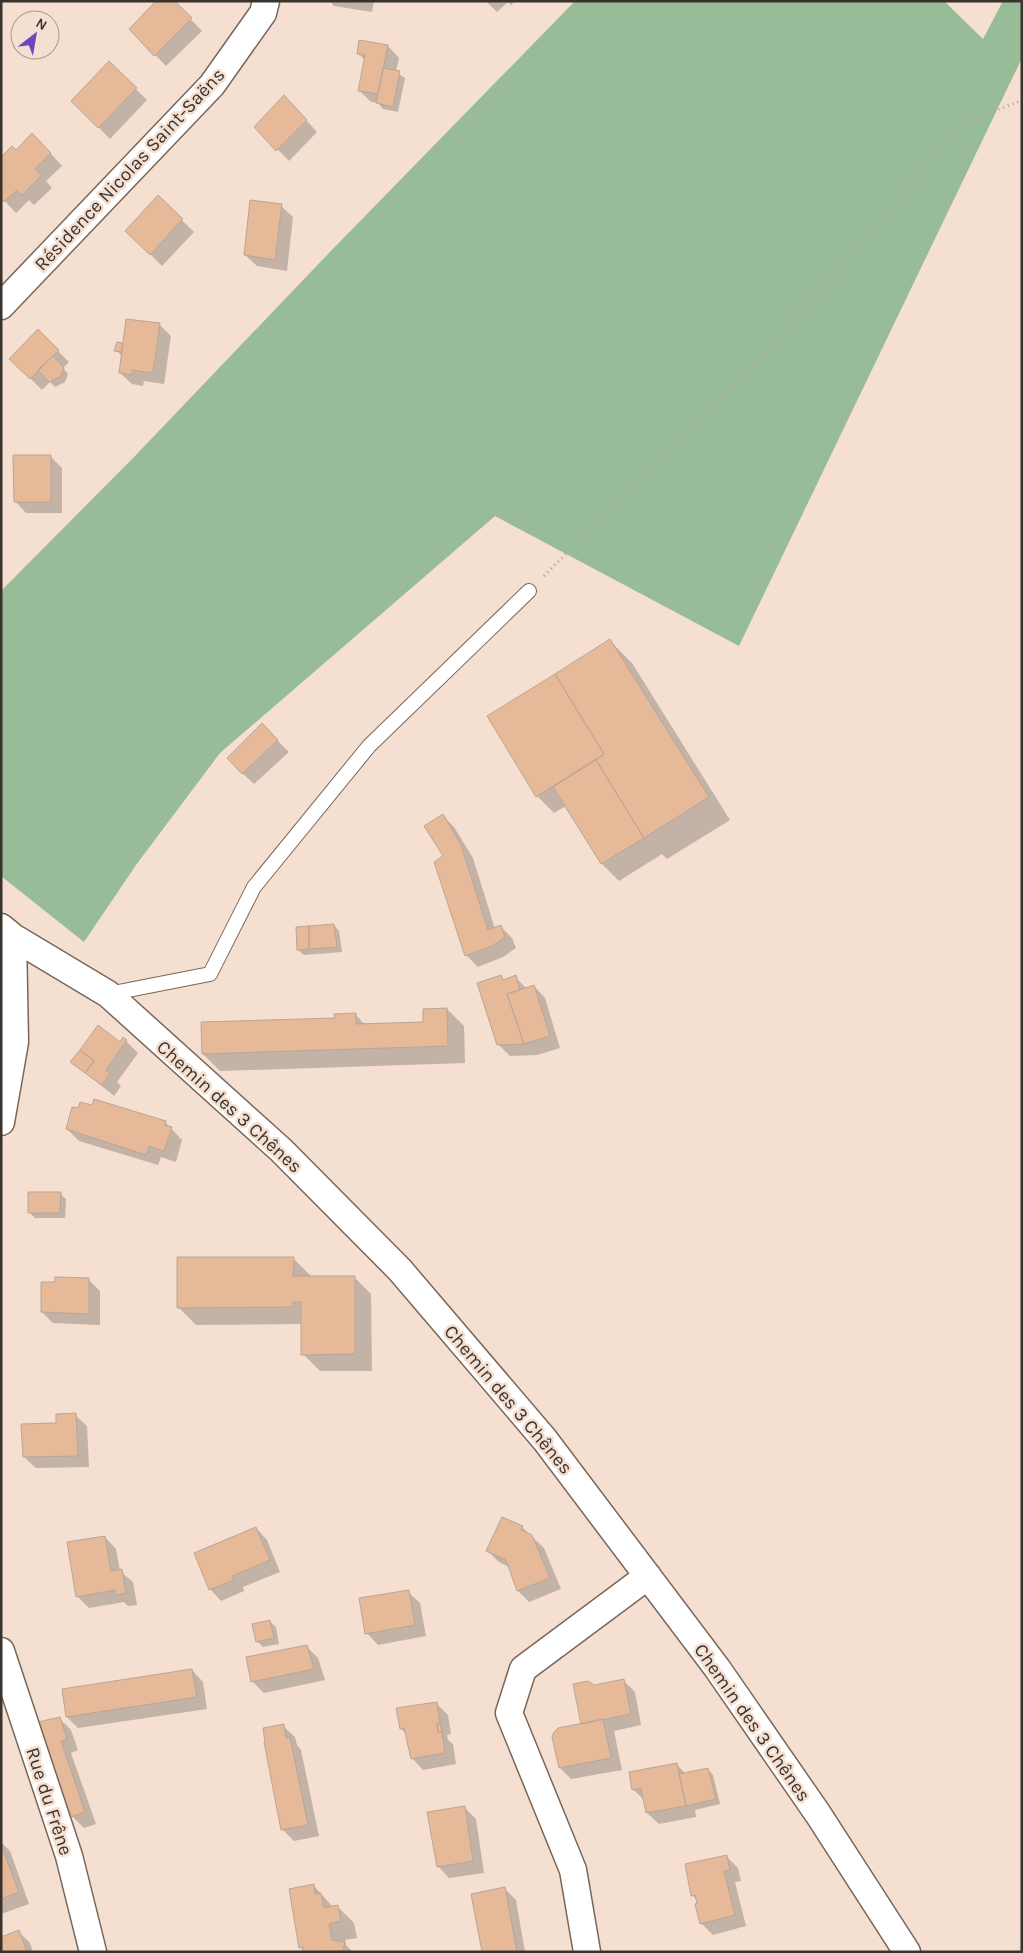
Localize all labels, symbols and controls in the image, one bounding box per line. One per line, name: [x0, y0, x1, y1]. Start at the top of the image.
north arrow: [10, 10, 60, 60]
text: N: [33, 14, 50, 34]
street label: Résidence Nicolas Saint-Saëns: [30, 64, 229, 275]
street label: Chemin des 3 Chênes: [152, 1036, 306, 1178]
street label: Chemin des 3 Chênes: [440, 1321, 577, 1479]
street label: Chemin des 3 Chênes: [689, 1639, 815, 1806]
street label: Rue du Frêne: [21, 1744, 77, 1858]

